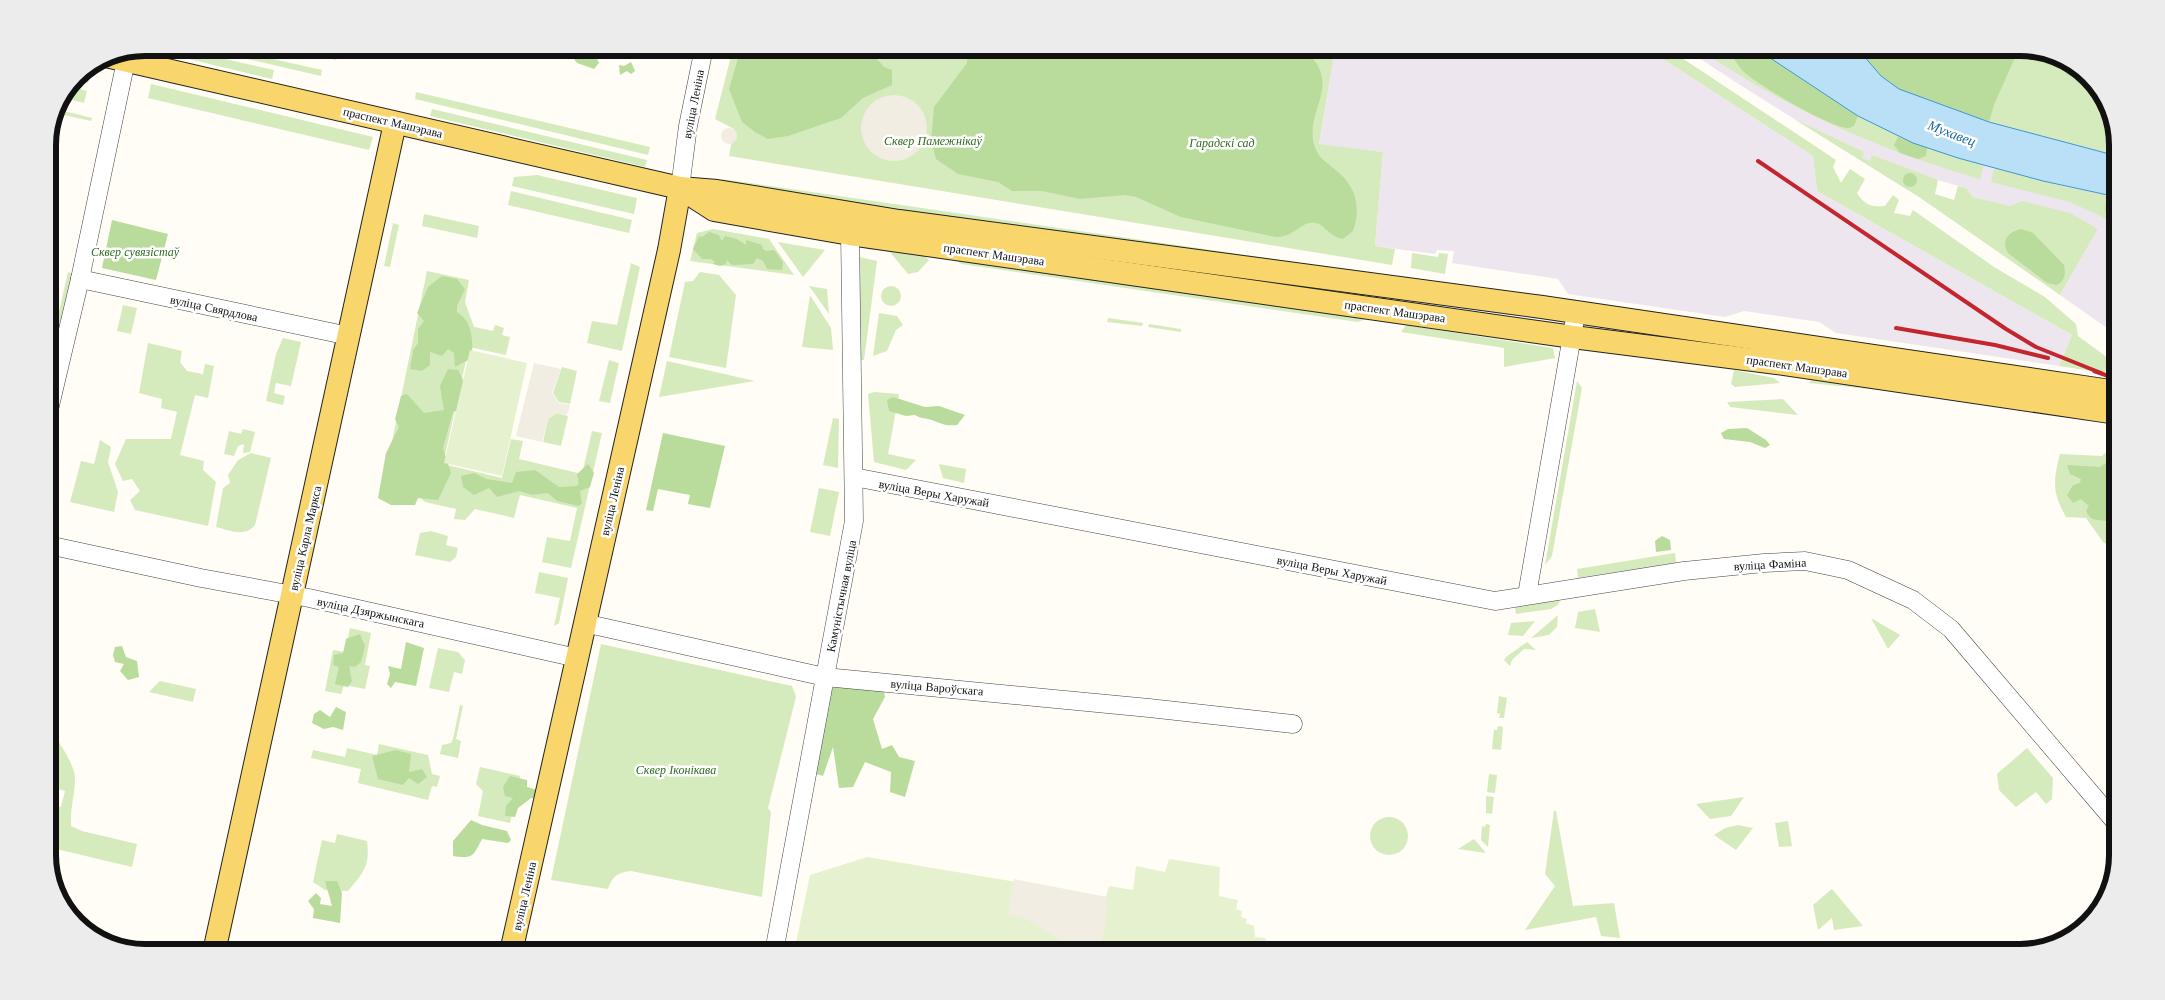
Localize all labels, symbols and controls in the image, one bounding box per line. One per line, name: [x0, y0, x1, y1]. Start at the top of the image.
street label: вуліца Леніна: [679, 67, 707, 140]
street label: праспект Машэрава: [342, 103, 445, 141]
water label: Мухавец: [1924, 115, 1979, 150]
park label: Сквер Памежнікаў: [884, 133, 983, 148]
park label: Гарадскі сад: [1188, 135, 1255, 150]
street label: праспект Машэрава: [943, 239, 1046, 269]
park label: Сквер сувязістаў: [91, 244, 180, 259]
street label: вуліца Свярдлова: [169, 291, 260, 325]
street label: праспект Машэрава: [1344, 296, 1447, 326]
street label: праспект Машэрава: [1746, 351, 1849, 381]
street label: вуліца Леніна: [597, 464, 627, 537]
street label: вуліца Веры Харужай: [878, 476, 991, 510]
street label: вуліца Карла Маркса: [286, 483, 325, 592]
street label: Камуністычная вуліца: [823, 538, 859, 653]
street label: вуліца Веры Харужай: [1276, 552, 1389, 588]
street label: вуліца Фаміна: [1733, 555, 1807, 573]
street label: вуліца Дзяржынскага: [316, 593, 427, 631]
street label: вуліца Вароўскага: [890, 675, 985, 699]
park label: Сквер Іконікава: [636, 762, 716, 777]
street label: вуліца Леніна: [509, 859, 539, 932]

